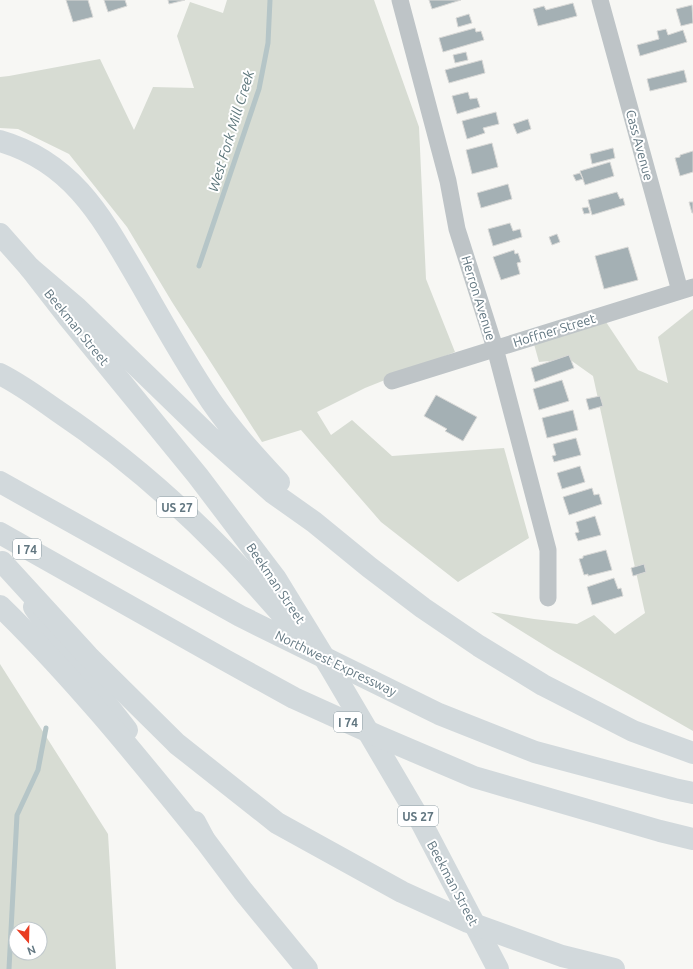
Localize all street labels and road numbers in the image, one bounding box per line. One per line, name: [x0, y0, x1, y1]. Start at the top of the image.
street label: Cass Avenue: [624, 108, 656, 182]
street label: Herron Avenue: [459, 254, 499, 342]
street label: Beekman Street: [42, 286, 112, 368]
street label: Hoffner Street: [511, 311, 597, 349]
road number: US 27: [157, 497, 197, 517]
road number: I 74: [13, 539, 41, 559]
street label: Beekman Street: [244, 540, 308, 626]
street label: Northwest Expressway: [273, 627, 399, 699]
road number: I 74: [334, 712, 362, 732]
road number: US 27: [398, 806, 438, 826]
street label: Beekman Street: [425, 838, 481, 928]

